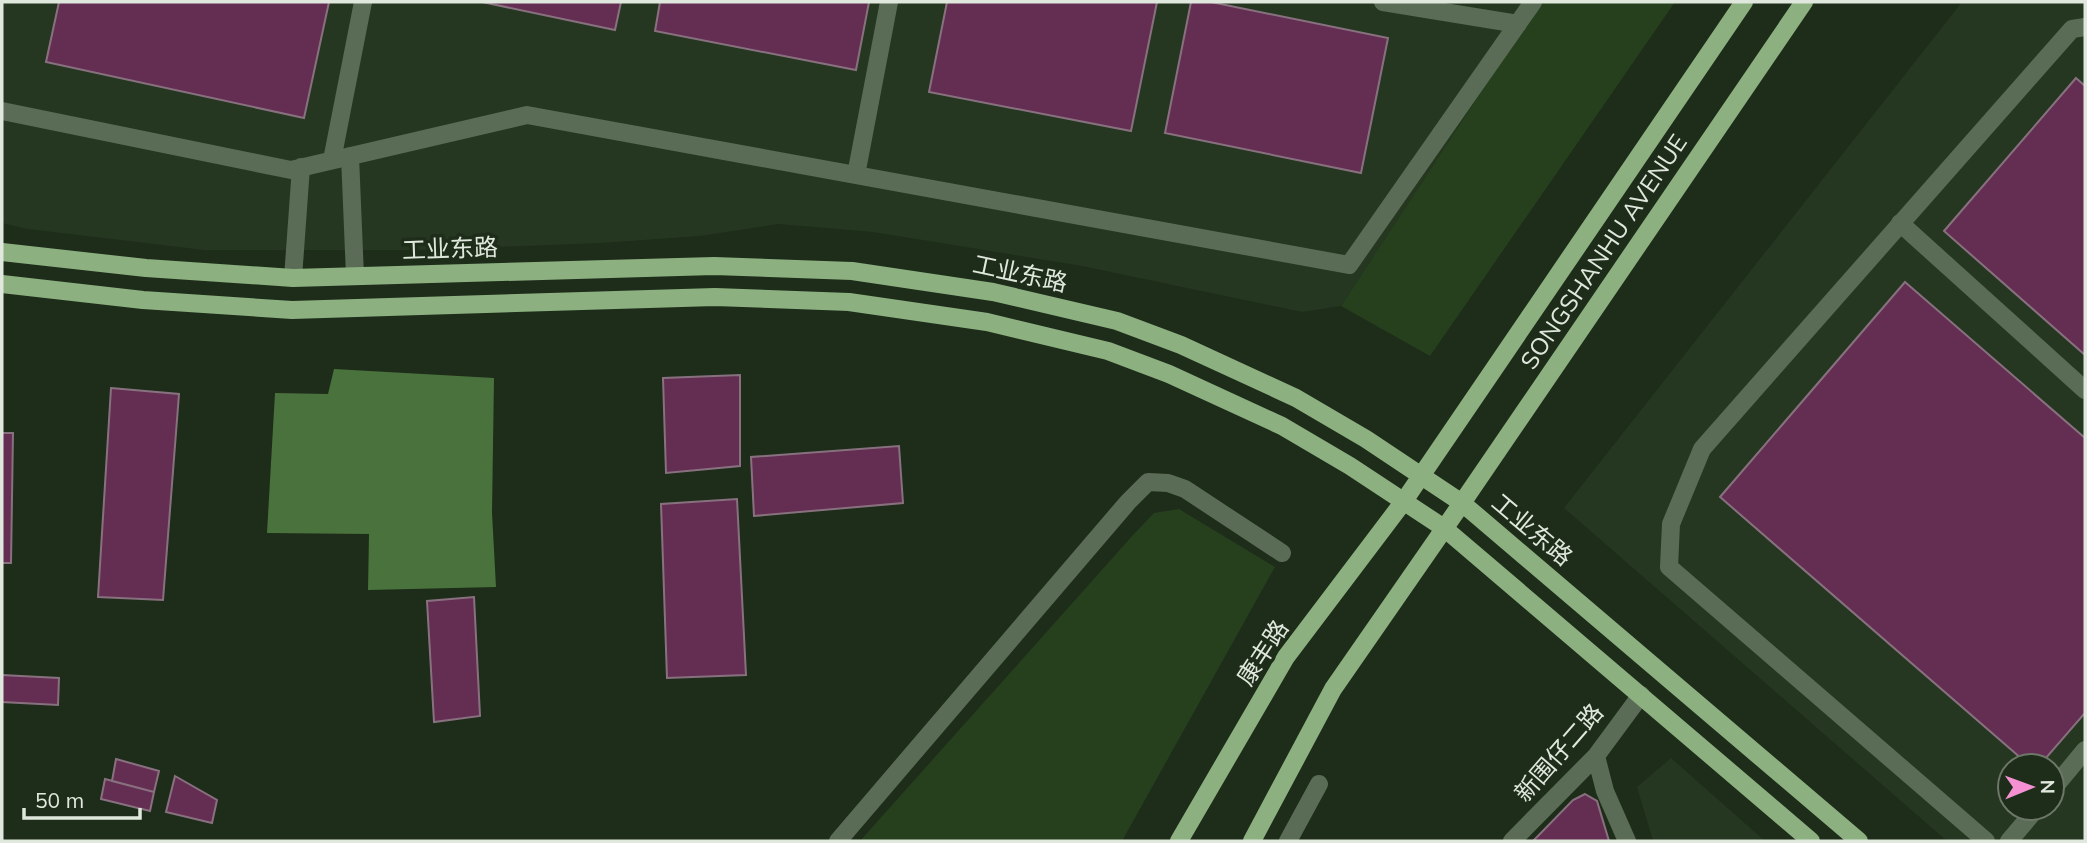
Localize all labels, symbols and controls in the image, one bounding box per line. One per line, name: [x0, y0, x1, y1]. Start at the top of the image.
street label: SONGSHANHU AVENUE: [1513, 128, 1693, 375]
street label: 工业东路: [401, 231, 498, 265]
street label: 工业东路: [970, 248, 1070, 298]
street label: 工业东路: [1486, 487, 1579, 572]
street label: 康丰路: [1230, 614, 1294, 691]
street label: 新围仔二路: [1508, 697, 1609, 807]
north arrow: [1996, 752, 2066, 822]
scale bar: [24, 776, 140, 820]
text: N: [2036, 779, 2060, 794]
text: 50 m: [35, 787, 84, 813]

